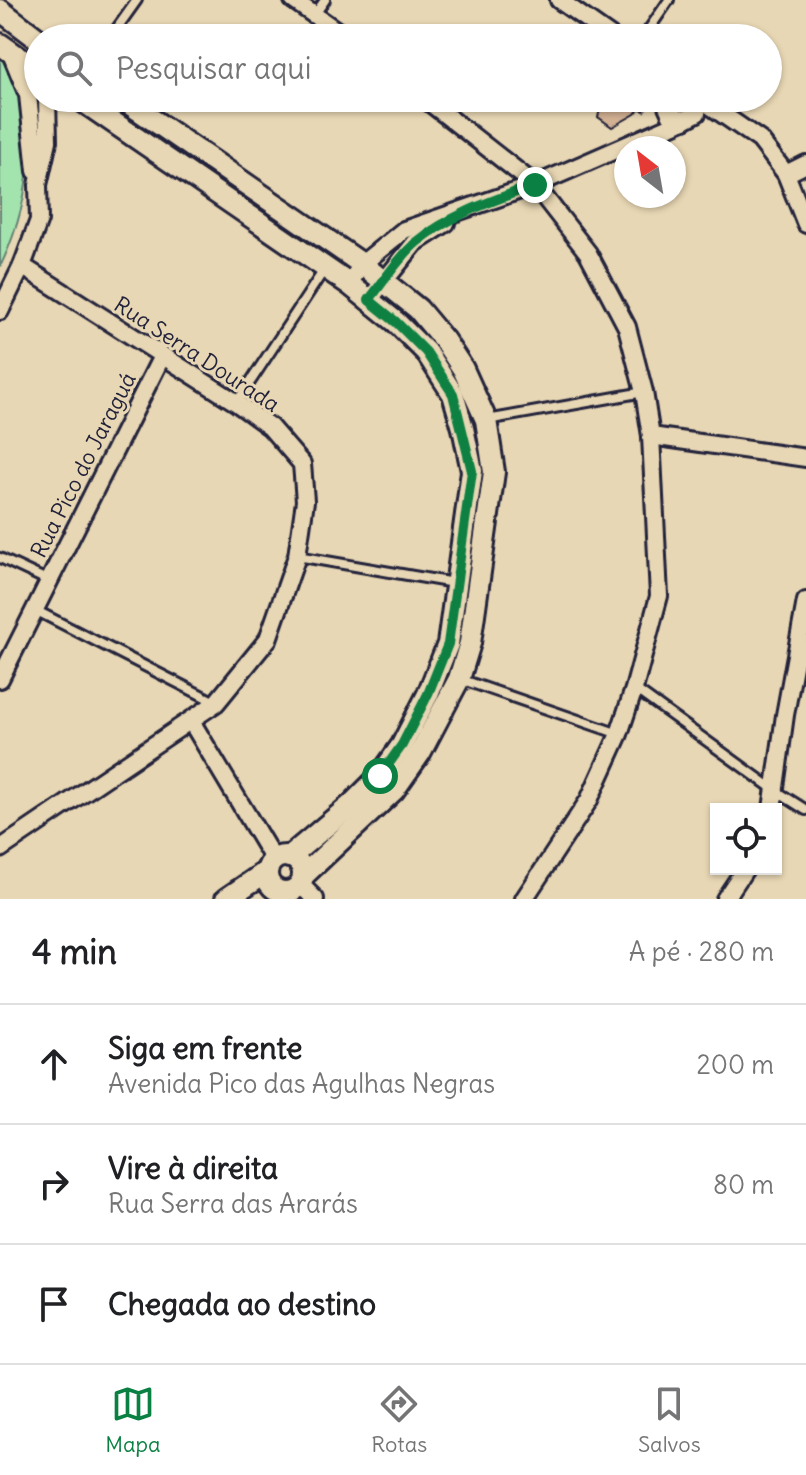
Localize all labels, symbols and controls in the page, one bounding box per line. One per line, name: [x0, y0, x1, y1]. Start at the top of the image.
search box: [24, 24, 782, 112]
icon: search: [52, 46, 96, 90]
text: Pesquisar aqui: [116, 49, 312, 87]
north arrow: [614, 136, 686, 208]
route end: [517, 167, 553, 203]
street label: Rua Serra Dourada: [109, 290, 285, 418]
street label: Rua Pico do Jaraguá: [24, 368, 142, 562]
route start: [362, 758, 398, 794]
map controls: [710, 803, 782, 875]
button: locate: [710, 803, 782, 875]
text: 4 min: [32, 930, 117, 973]
text: A pé · 280 m: [629, 935, 774, 968]
text: Siga em frente: [108, 1029, 302, 1067]
icon: ahead: [32, 1042, 76, 1086]
text: 200 m: [697, 1048, 774, 1081]
text: Avenida Pico das Agulhas Negras: [108, 1067, 495, 1100]
text: Vire à direita: [108, 1149, 278, 1187]
icon: right: [32, 1162, 76, 1206]
text: 80 m: [713, 1168, 774, 1201]
text: Rua Serra das Ararás: [108, 1187, 358, 1220]
icon: arrive: [32, 1282, 76, 1326]
text: Chegada ao destino: [108, 1285, 376, 1323]
tab: Mapa: [105, 1382, 161, 1458]
tab: Rotas: [371, 1382, 427, 1458]
tab: Salvos: [638, 1382, 701, 1458]

